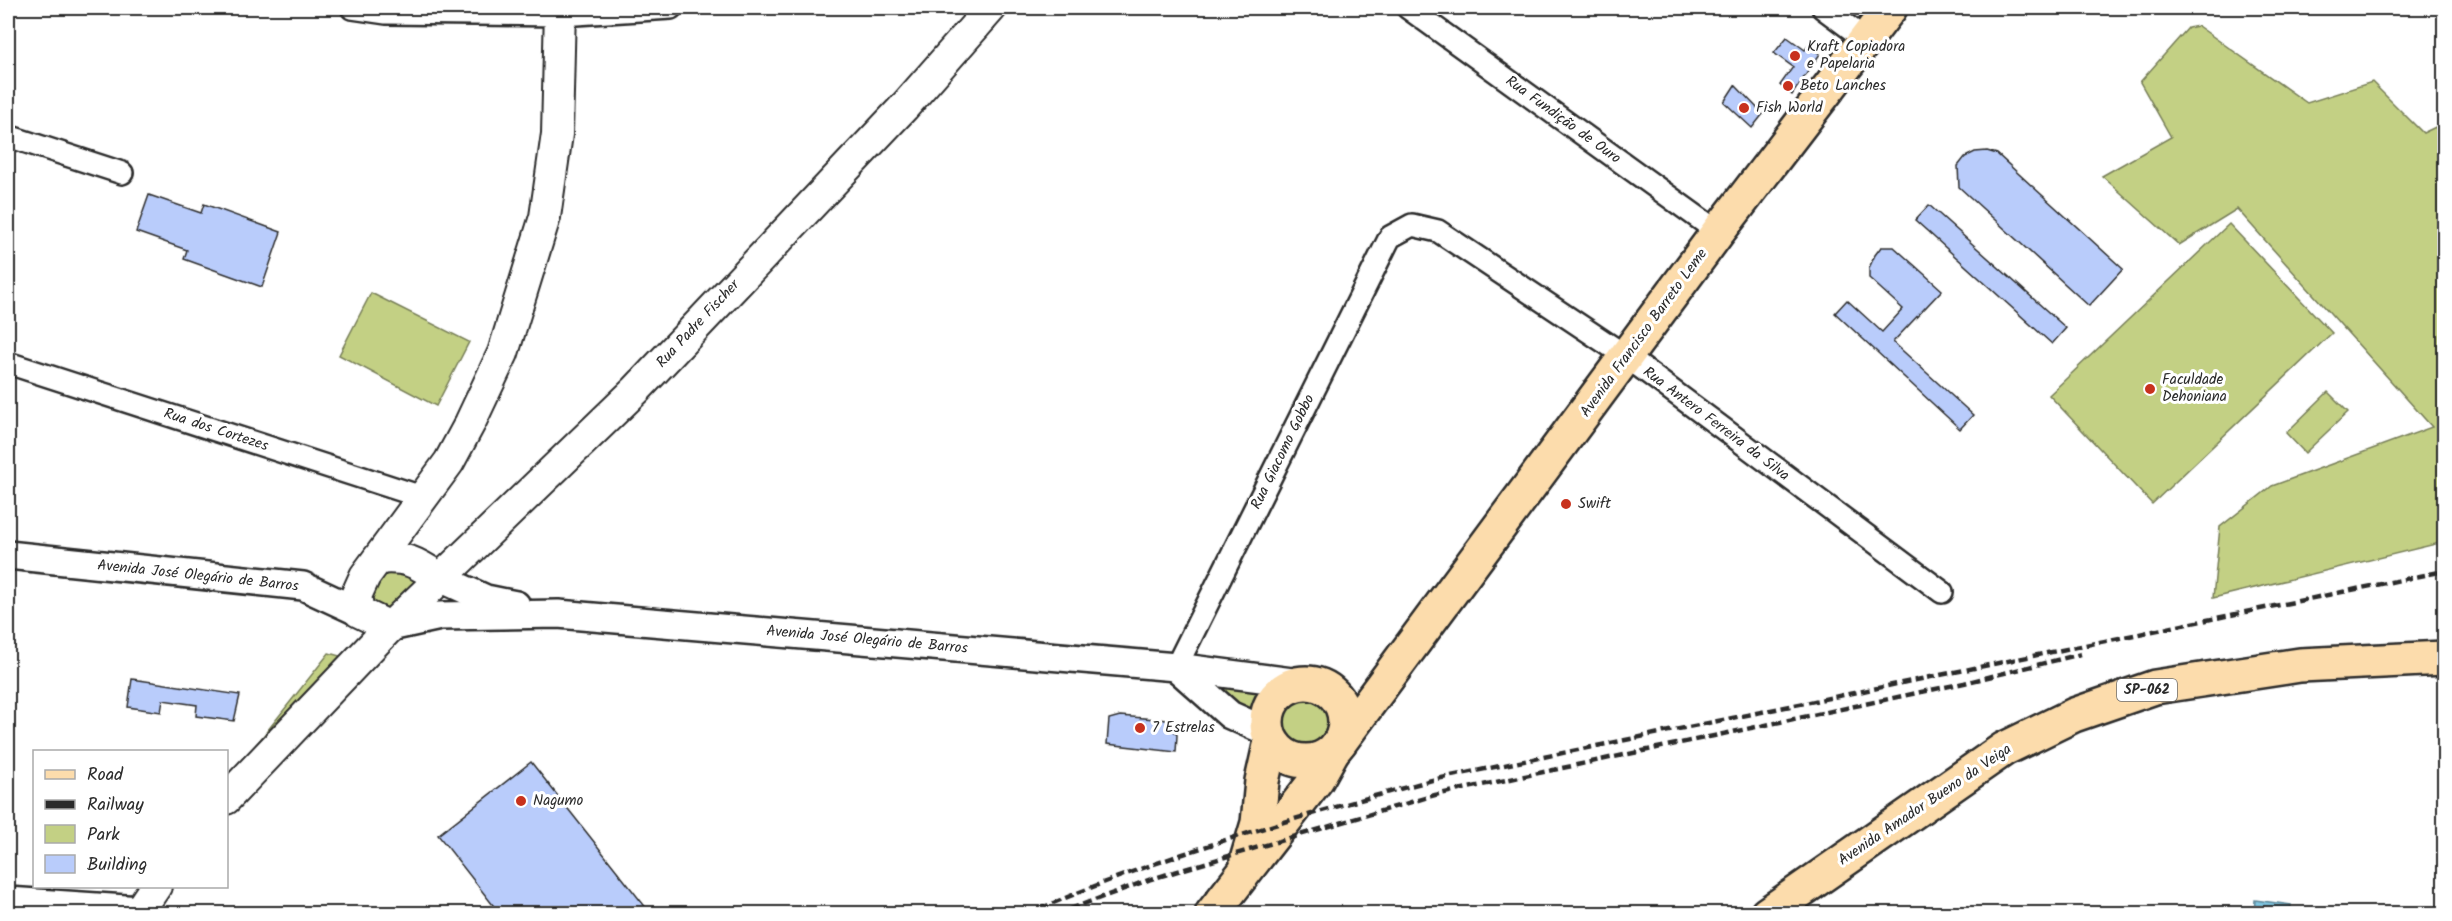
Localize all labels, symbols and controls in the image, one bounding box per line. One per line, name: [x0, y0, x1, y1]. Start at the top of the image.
place label: Kraft Copiadora e Papelaria: [1807, 35, 1905, 76]
marker: Kraft Copiadora e Papelaria: [1788, 49, 1802, 63]
street label: Rua Fundição de Ouro: [1500, 70, 1626, 170]
place label: Beto Lanches: [1800, 74, 1887, 98]
marker: Beto Lanches: [1781, 79, 1795, 93]
place label: Fish World: [1756, 96, 1823, 120]
marker: Fish World: [1737, 101, 1751, 115]
street label: Avenida Francisco Barreto Leme: [1574, 243, 1714, 422]
street label: Rua Padre Fischer: [650, 273, 746, 374]
street label: Rua Antero Ferreira da Silva: [1638, 361, 1794, 487]
place label: Faculdade Dehoniana: [2162, 368, 2227, 409]
marker: Faculdade Dehoniana: [2143, 382, 2157, 396]
street label: Rua Giacomo Gobbo: [1245, 390, 1321, 514]
street label: Rua dos Cortezes: [161, 402, 272, 458]
place label: Swift: [1578, 492, 1611, 516]
marker: Swift: [1559, 497, 1573, 511]
street label: Avenida José Olegário de Barros: [96, 553, 300, 599]
street label: Avenida José Olegário de Barros: [765, 619, 969, 661]
road number: SP-062: [2117, 679, 2177, 701]
place label: 7 Estrelas: [1152, 716, 1215, 740]
marker: 7 Estrelas: [1133, 721, 1147, 735]
street label: Avenida Amador Bueno da Veiga: [1833, 738, 2017, 872]
legend: [33, 750, 228, 888]
text: Road: [87, 761, 124, 790]
place label: Nagumo: [533, 789, 583, 813]
text: Railway: [87, 791, 144, 820]
marker: Nagumo: [514, 794, 528, 808]
text: Park: [87, 821, 120, 850]
text: Building: [87, 851, 147, 880]

